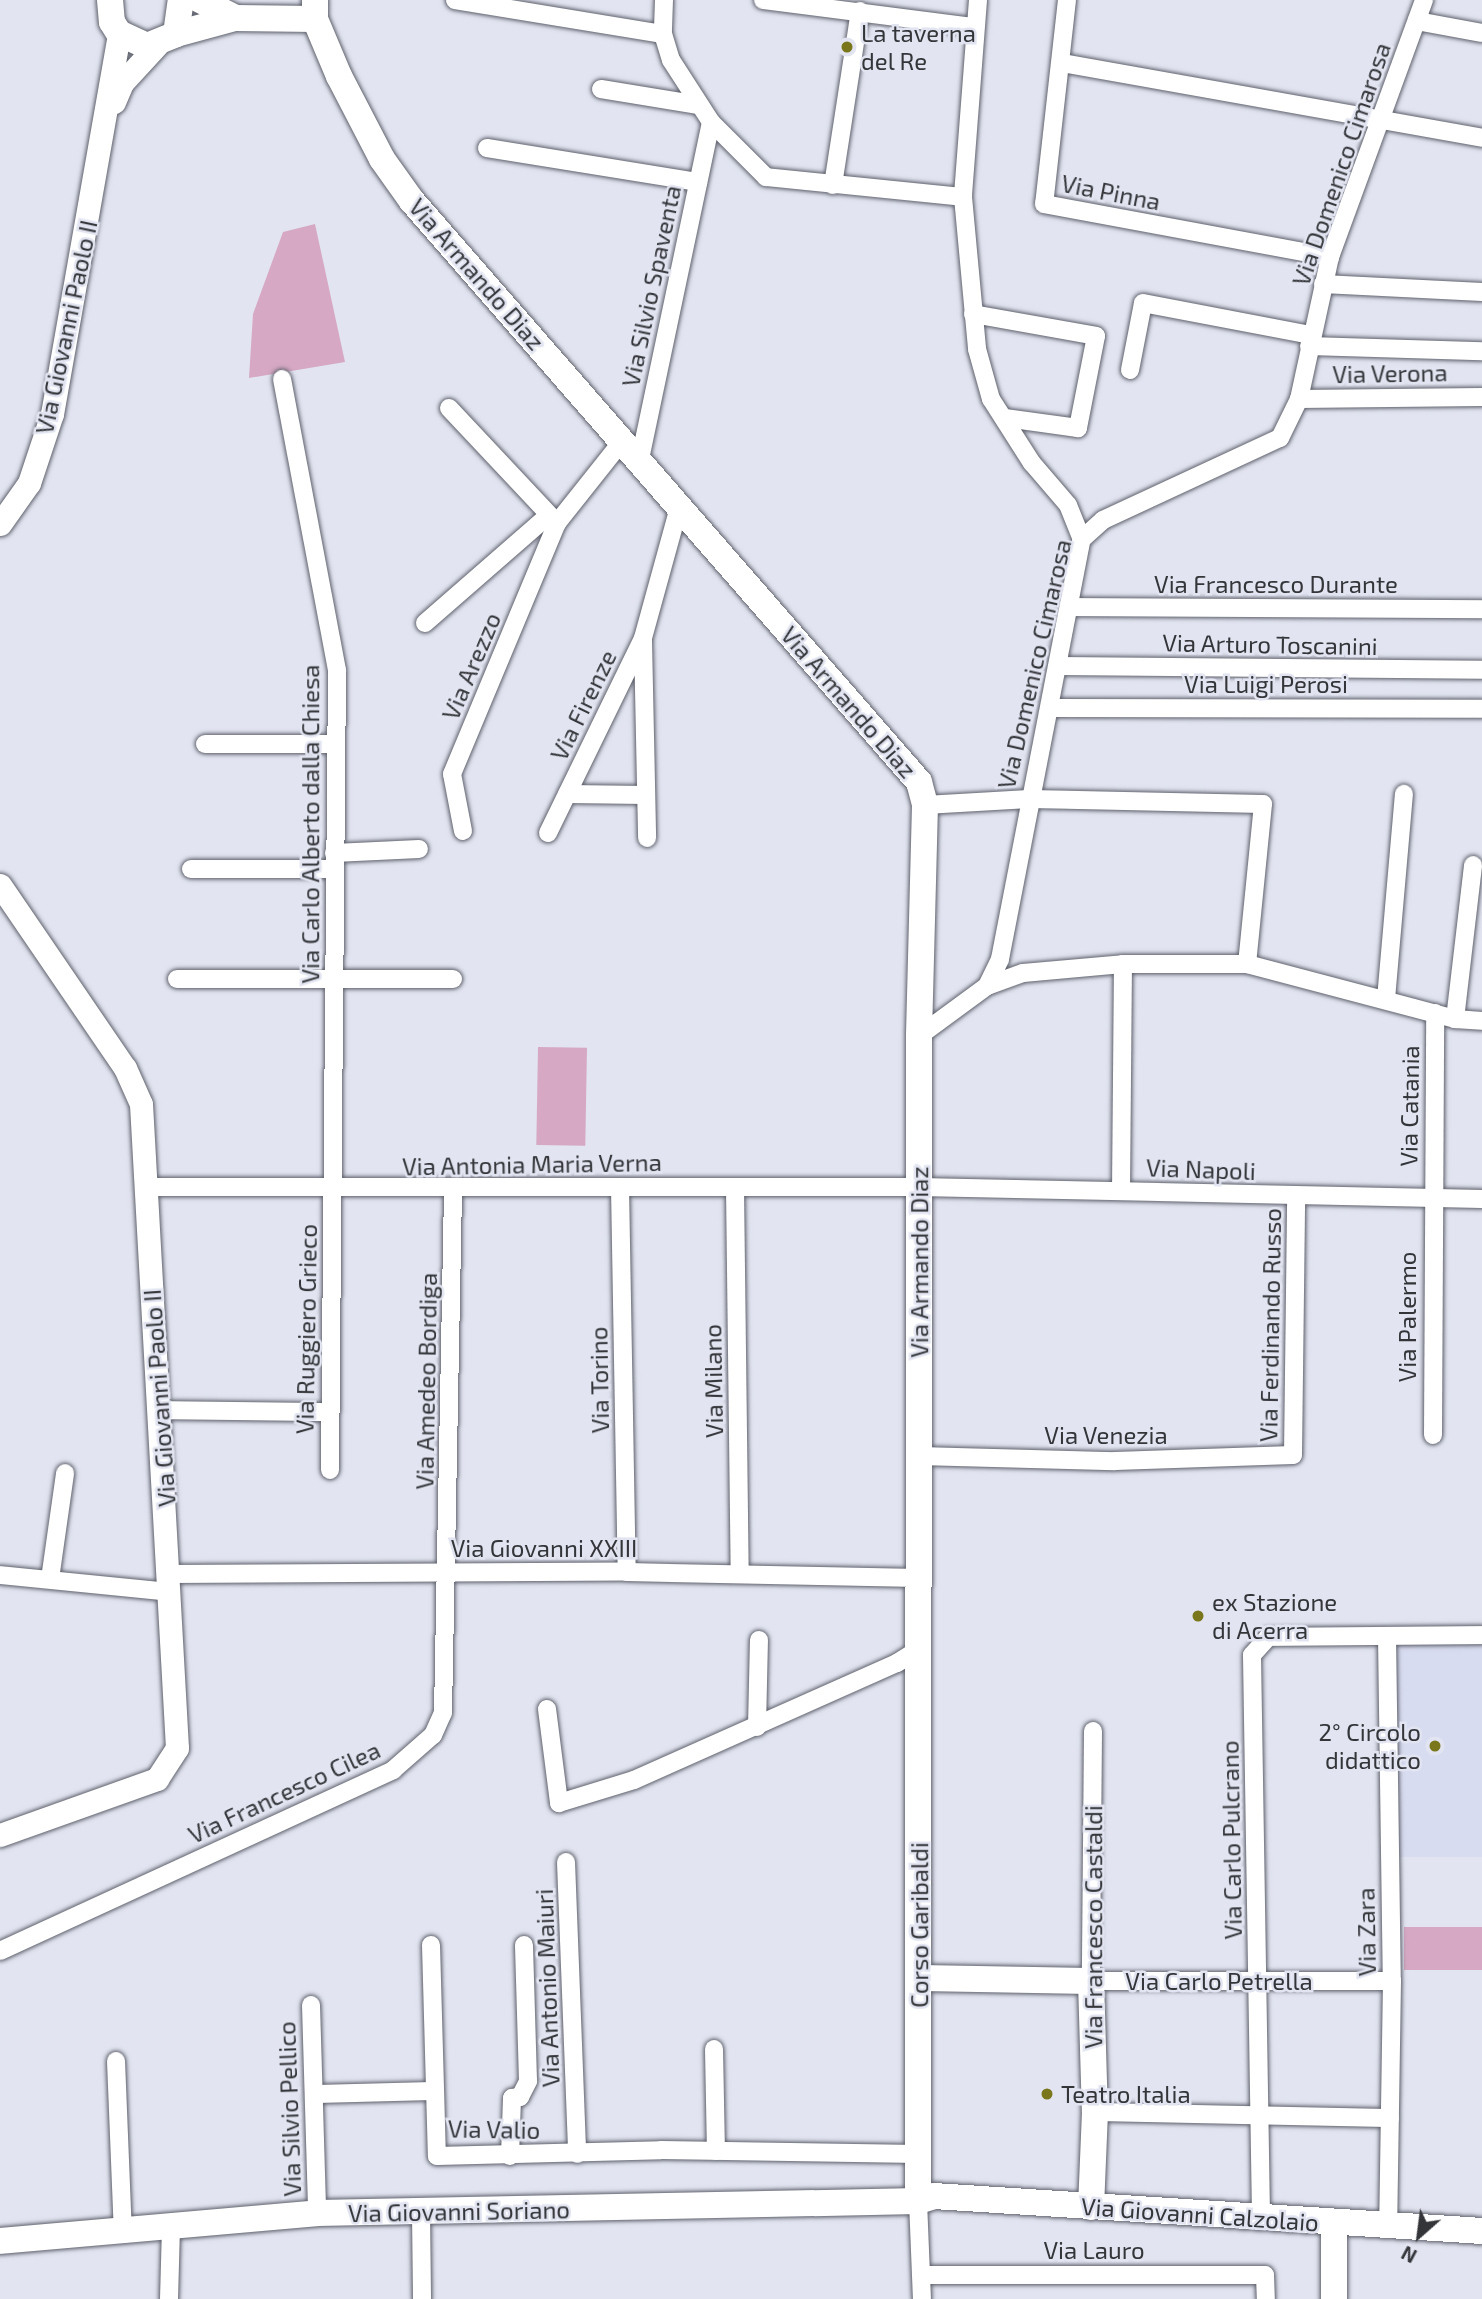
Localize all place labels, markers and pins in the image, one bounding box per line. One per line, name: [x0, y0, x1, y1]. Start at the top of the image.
place label: La taverna del Re: [861, 19, 976, 75]
marker: La taverna del Re: [839, 39, 855, 55]
place label: ex Stazione di Acerra: [1212, 1588, 1337, 1644]
marker: ex Stazione di Acerra: [1190, 1608, 1206, 1624]
place label: 2° Circolo didattico: [1319, 1718, 1421, 1774]
marker: 2° Circolo didattico: [1427, 1738, 1443, 1754]
place label: Teatro Italia: [1061, 2080, 1191, 2108]
marker: Teatro Italia: [1039, 2086, 1055, 2102]

